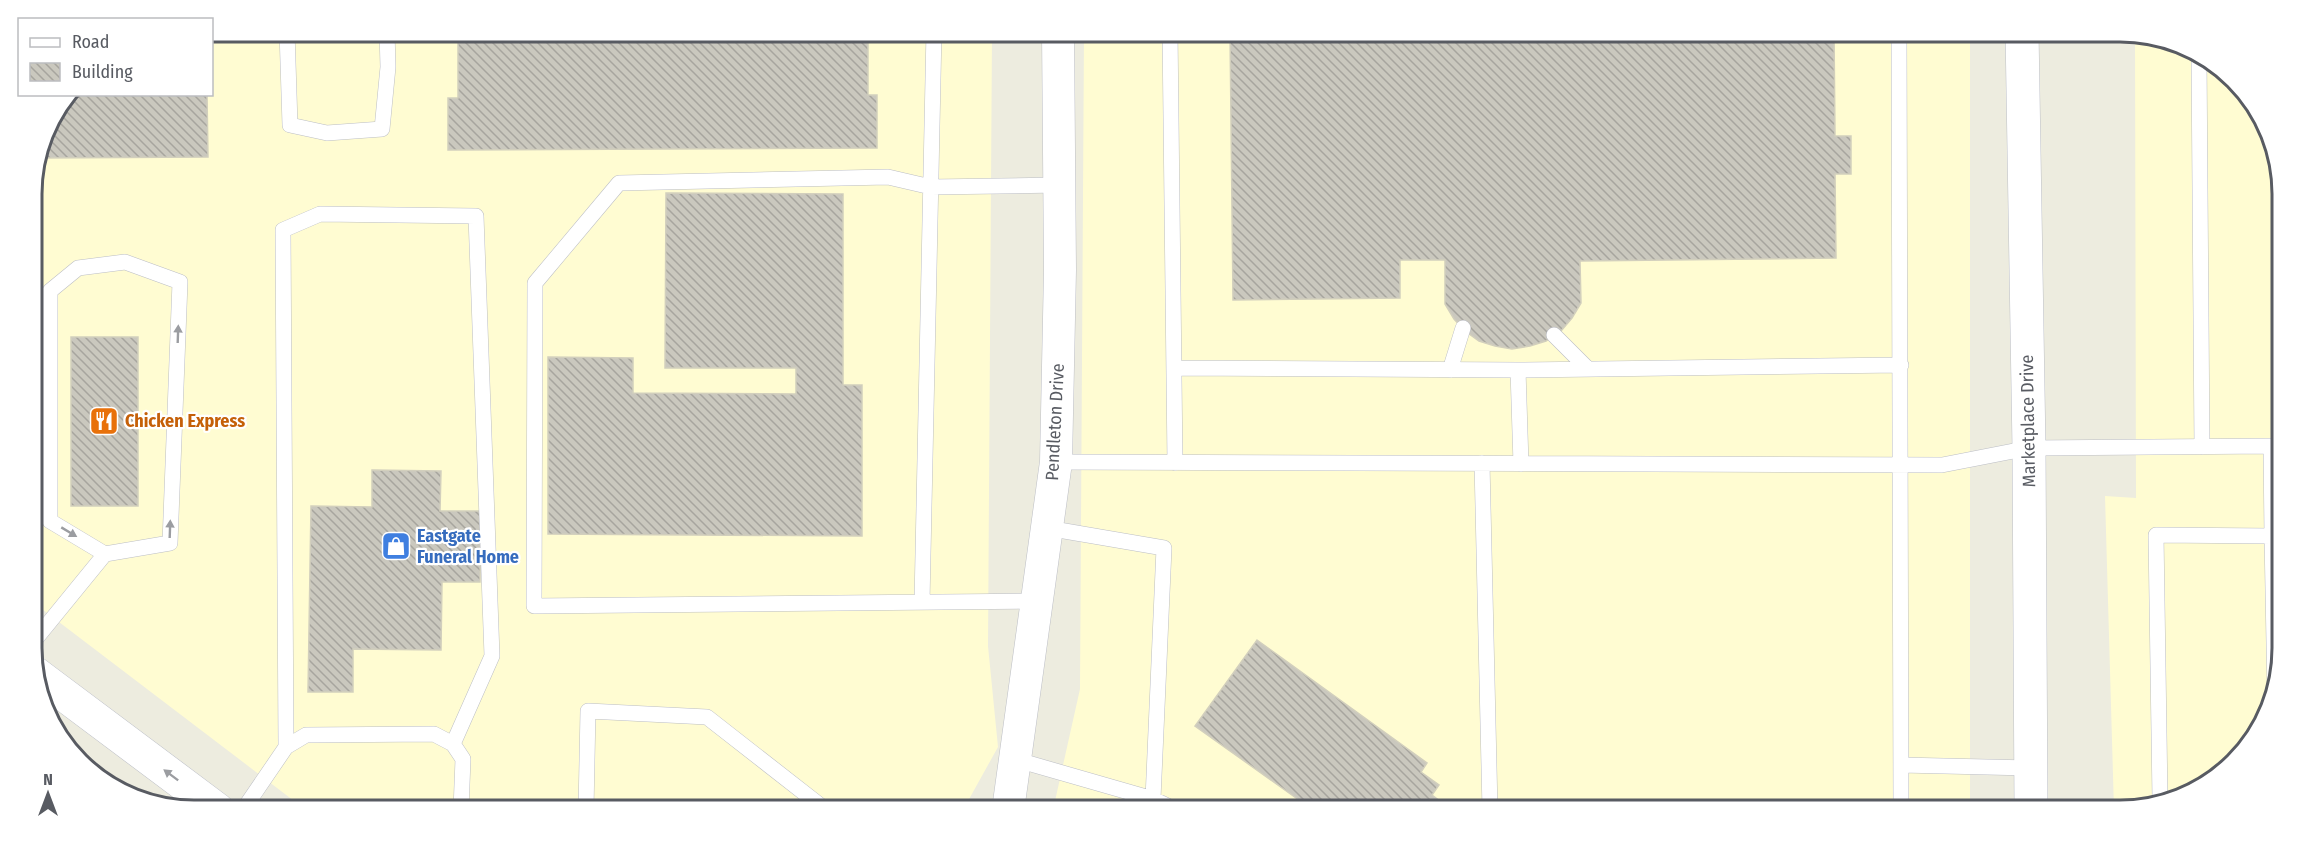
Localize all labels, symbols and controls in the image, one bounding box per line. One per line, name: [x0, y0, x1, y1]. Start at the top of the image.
legend: [18, 18, 213, 96]
text: Road: [72, 31, 109, 53]
text: Building: [72, 61, 133, 83]
one-way arrow: [174, 325, 183, 344]
street label: Marketplace Drive: [2016, 354, 2040, 487]
street label: Pendleton Drive: [1041, 363, 1069, 481]
restaurant icon: Chicken Express: [88, 405, 120, 437]
place label: Chicken Express: [125, 410, 245, 432]
one-way arrow: [166, 519, 175, 538]
place label: Eastgate Funeral Home: [417, 525, 519, 568]
one-way arrow: [61, 527, 78, 537]
shop icon: Eastgate Funeral Home: [380, 530, 412, 562]
north arrow: [18, 764, 78, 824]
text: N: [43, 770, 53, 789]
one-way arrow: [164, 770, 179, 782]

